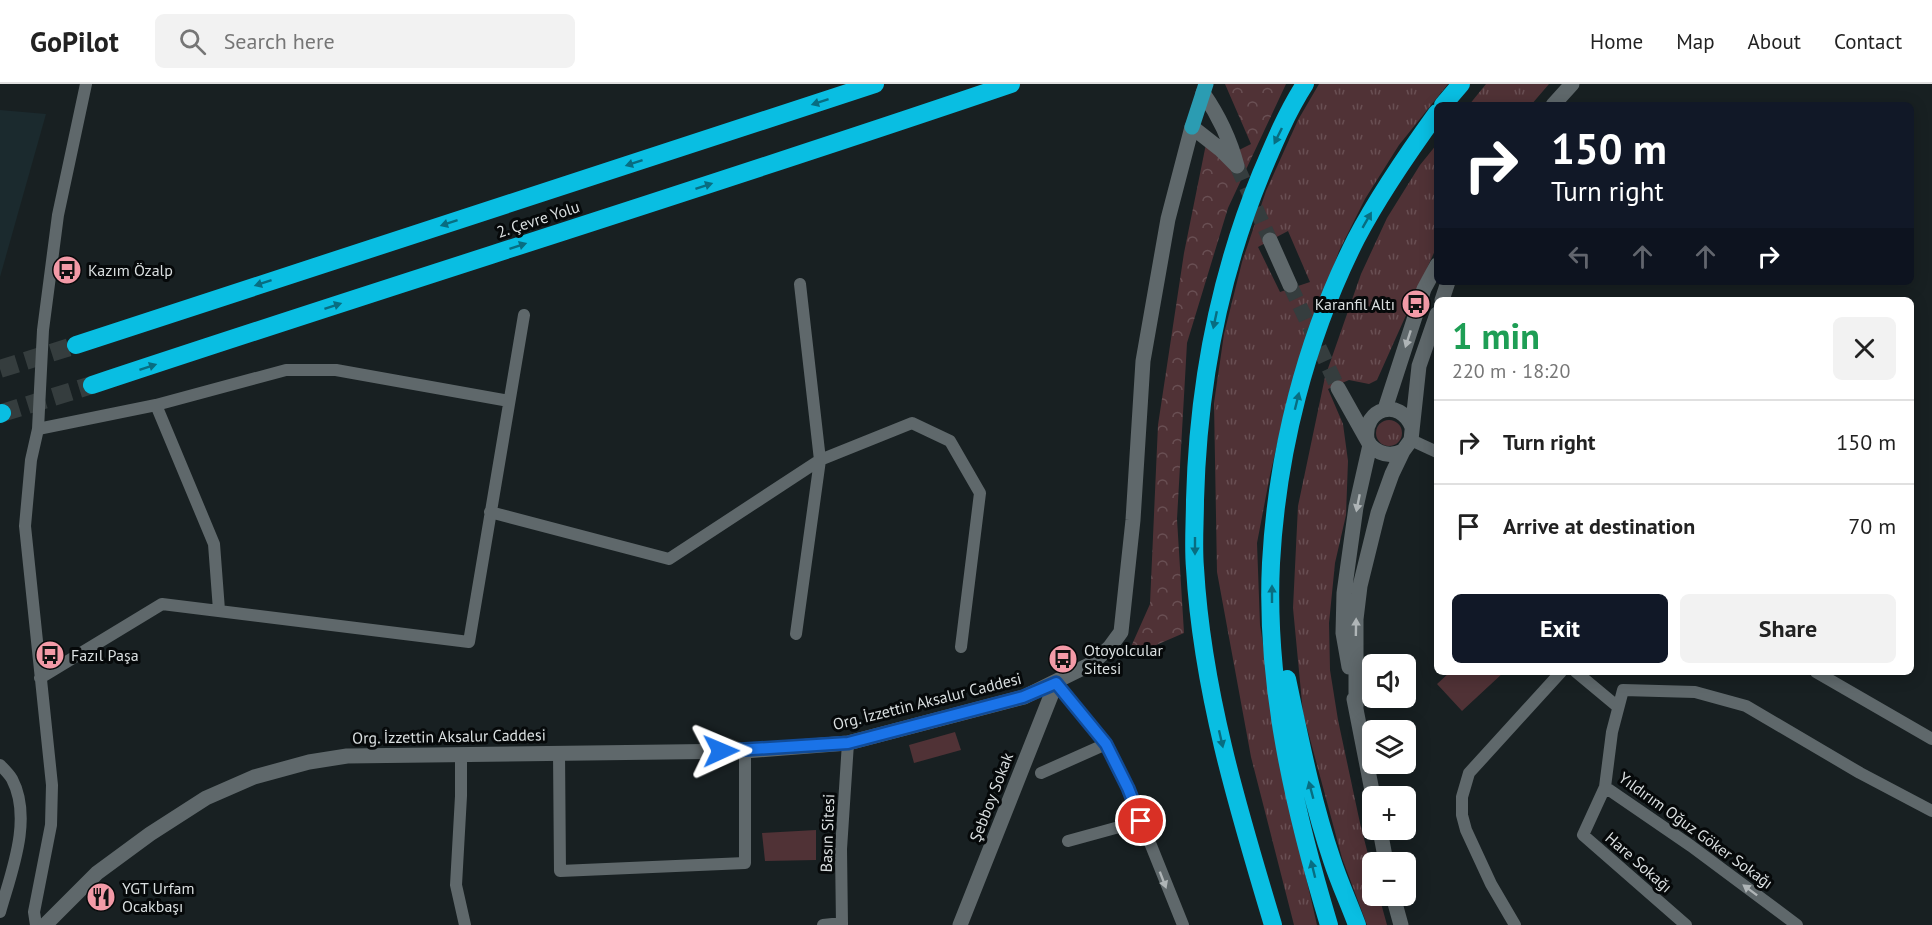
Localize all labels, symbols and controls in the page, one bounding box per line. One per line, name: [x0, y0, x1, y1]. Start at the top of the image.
search box: [155, 14, 575, 68]
text: GoPilot: [30, 23, 119, 60]
icon: search: [176, 25, 209, 58]
text: Search here: [224, 27, 335, 55]
text: Home: [1590, 28, 1643, 55]
text: Map: [1676, 28, 1715, 55]
text: About: [1748, 28, 1801, 55]
text: Contact: [1834, 28, 1902, 55]
one-way arrow: [811, 98, 829, 107]
text: 150 m: [1551, 121, 1667, 176]
icon: right: [1452, 126, 1530, 204]
one-way arrow: [1273, 127, 1283, 145]
one-way arrow: [625, 159, 643, 168]
text: Turn right: [1551, 174, 1664, 208]
one-way arrow: [695, 181, 713, 190]
street label: 2. Çevre Yolu: [494, 196, 582, 242]
one-way arrow: [1362, 212, 1373, 228]
one-way arrow: [440, 219, 458, 228]
one-way arrow: [509, 240, 527, 250]
icon: left: [1563, 240, 1596, 273]
icon: ahead: [1626, 240, 1659, 273]
icon: ahead: [1689, 240, 1722, 273]
icon: right: [1752, 240, 1785, 273]
bus stop icon: Kazım Özalp: [51, 254, 83, 286]
place label: Kazım Özalp: [88, 260, 173, 280]
one-way arrow: [254, 279, 272, 288]
bus stop icon: Karanfil Altı: [1400, 288, 1432, 320]
place label: Karanfil Altı: [1315, 294, 1395, 314]
one-way arrow: [324, 300, 342, 310]
one-way arrow: [1210, 311, 1219, 330]
text: 1 min: [1452, 312, 1540, 359]
button: close: [1833, 317, 1896, 380]
one-way arrow: [1402, 330, 1412, 348]
text: 220 m · 18:20: [1452, 358, 1570, 384]
one-way arrow: [139, 361, 157, 371]
one-way arrow: [1292, 392, 1302, 410]
icon: right: [1452, 426, 1485, 459]
text: Turn right: [1503, 428, 1595, 456]
text: 150 m: [1836, 428, 1896, 456]
one-way arrow: [1353, 493, 1362, 512]
icon: arrive: [1452, 510, 1485, 543]
text: Arrive at destination: [1503, 512, 1695, 540]
text: 70 m: [1848, 512, 1896, 540]
one-way arrow: [1190, 536, 1199, 555]
one-way arrow: [1267, 584, 1276, 603]
button: Exit: [1452, 594, 1668, 663]
button: Share: [1680, 594, 1896, 663]
one-way arrow: [1351, 618, 1361, 637]
bus stop icon: Fazıl Paşa: [34, 639, 66, 671]
place label: Otoyolcular Sitesi: [1084, 640, 1164, 678]
bus stop icon: Otoyolcular Sitesi: [1047, 643, 1079, 675]
place label: Fazıl Paşa: [71, 645, 139, 665]
map controls: [1362, 654, 1416, 906]
button: sound: [1362, 654, 1416, 708]
street label: Org. İzzettin Aksalur Caddesi: [831, 668, 1023, 734]
position arrow: [689, 719, 753, 783]
button: layers: [1362, 720, 1416, 774]
street label: Org. İzzettin Aksalur Caddesi: [352, 724, 546, 748]
one-way arrow: [1217, 729, 1227, 748]
street label: Şebboy Sokak: [965, 749, 1017, 844]
street label: Yıldırım Oğuz Göker Sokağı: [1615, 767, 1777, 893]
one-way arrow: [1306, 781, 1316, 799]
button: +: [1362, 786, 1416, 840]
street label: Basın Sitesi: [816, 793, 838, 873]
pin: [1115, 795, 1166, 846]
icon: arrive: [1124, 804, 1157, 837]
street label: Hare Sokağı: [1601, 828, 1677, 896]
button: −: [1362, 852, 1416, 906]
one-way arrow: [1307, 860, 1317, 878]
one-way arrow: [1158, 871, 1168, 889]
place label: YGT Urfam Ocakbaşı: [122, 878, 194, 916]
restaurant icon: YGT Urfam Ocakbaşı: [85, 881, 117, 913]
one-way arrow: [1743, 884, 1759, 896]

